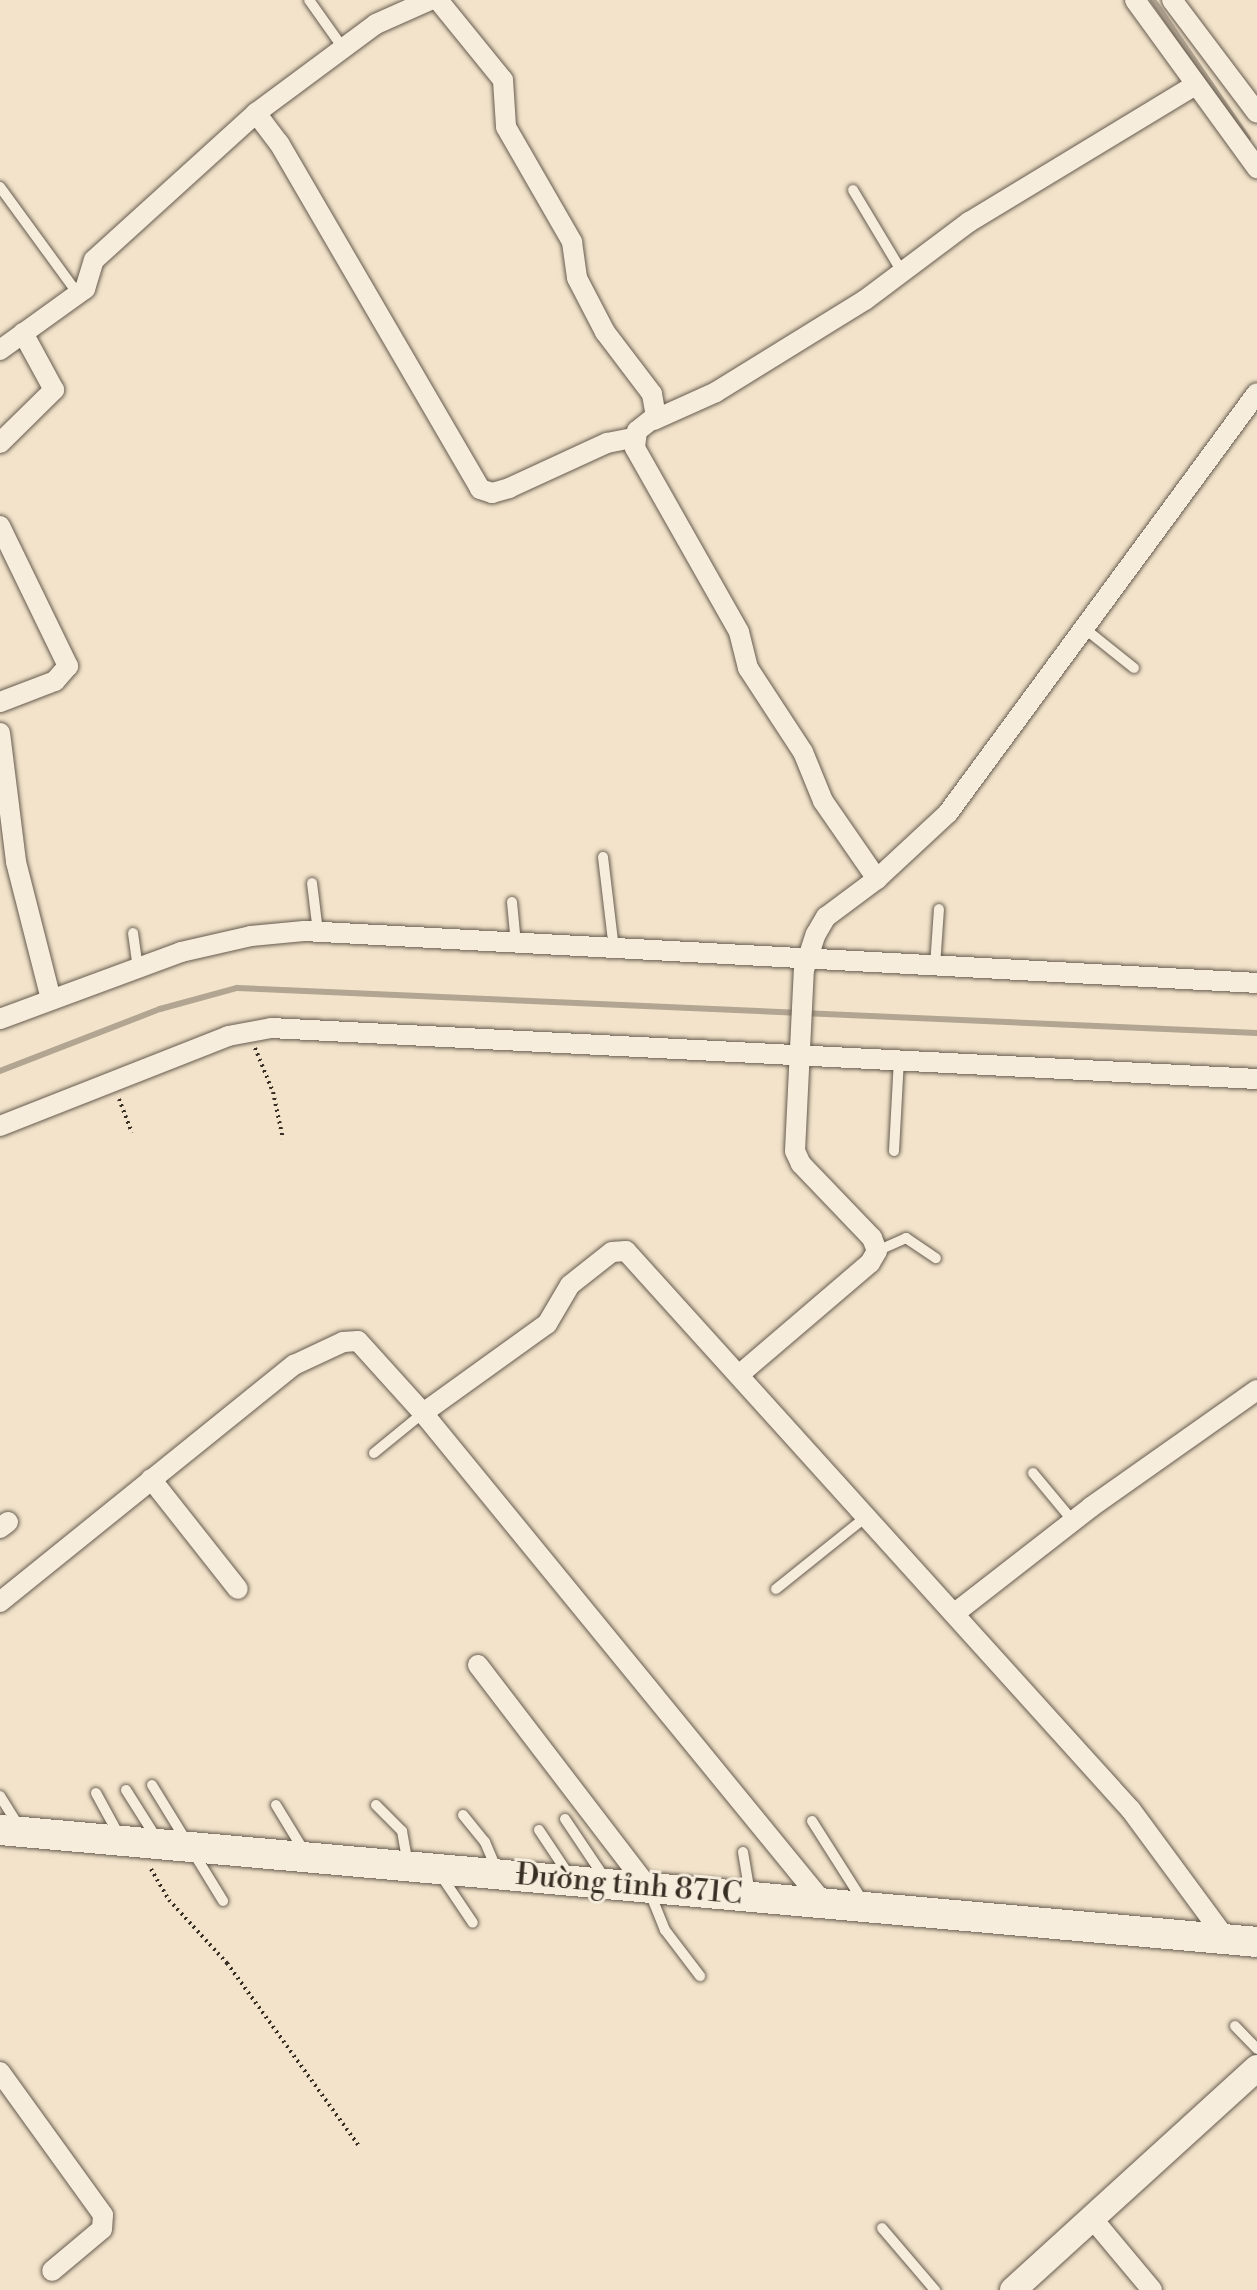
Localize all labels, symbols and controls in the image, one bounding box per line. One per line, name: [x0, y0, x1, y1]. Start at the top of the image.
street label: Đường tỉnh 871C: [514, 1857, 744, 1913]

